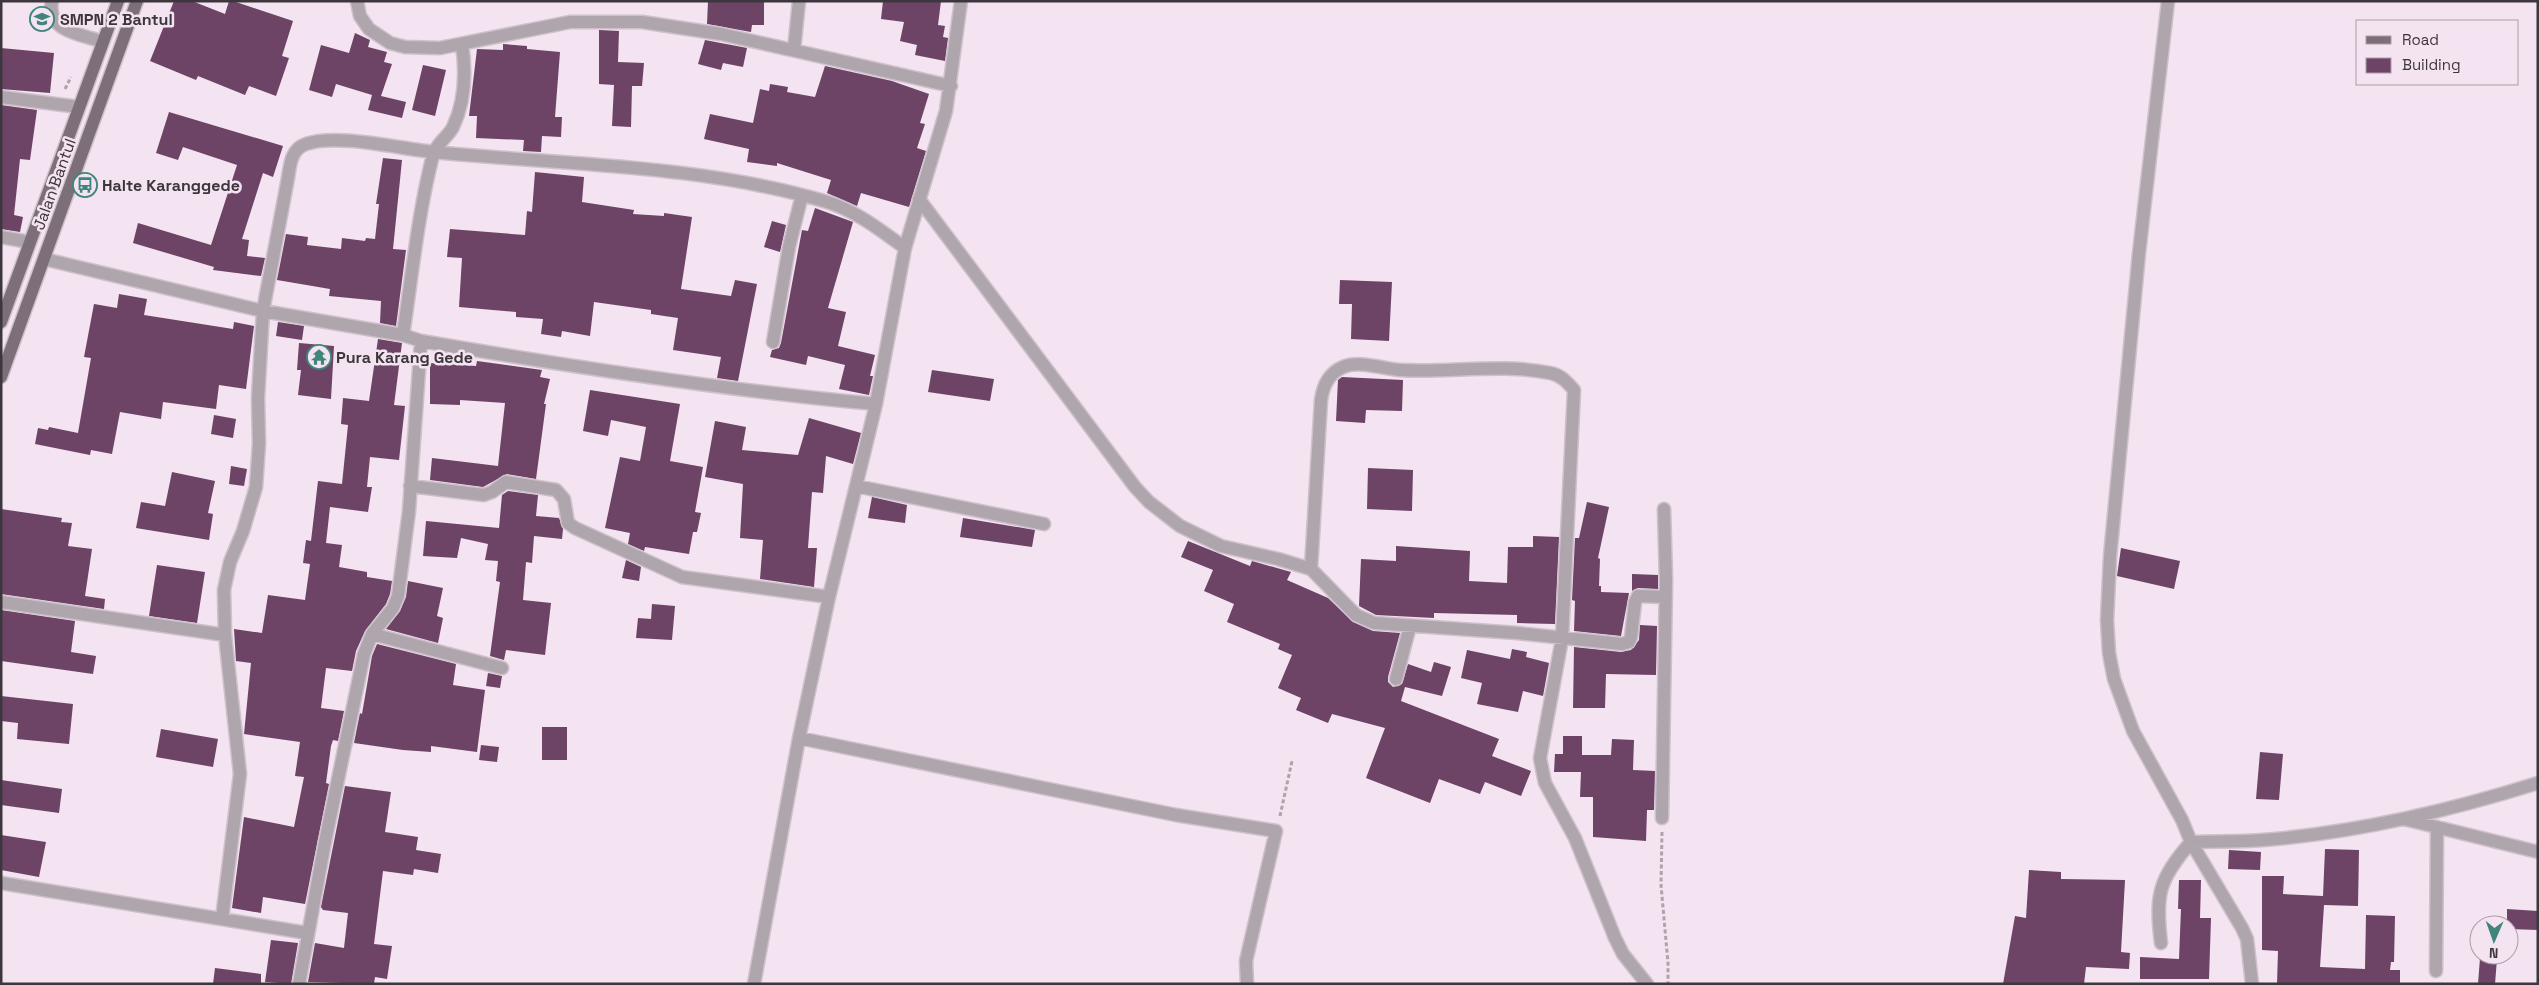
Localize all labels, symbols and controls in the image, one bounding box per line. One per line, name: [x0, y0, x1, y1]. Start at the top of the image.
school or university icon: SMPN 2 Bantul: [29, 6, 55, 32]
place label: SMPN 2 Bantul: [60, 9, 173, 30]
legend: [2356, 20, 2519, 85]
text: Road: [2402, 30, 2439, 49]
text: Building: [2402, 55, 2461, 74]
street label: Jalan Bantul: [28, 136, 81, 233]
bus stop icon: Halte Karanggede: [72, 172, 98, 198]
place label: Halte Karanggede: [102, 175, 240, 196]
temple icon: Pura Karang Gede: [306, 344, 332, 370]
place label: Pura Karang Gede: [336, 347, 473, 368]
north arrow: [2469, 915, 2519, 965]
text: N: [2489, 944, 2499, 962]

